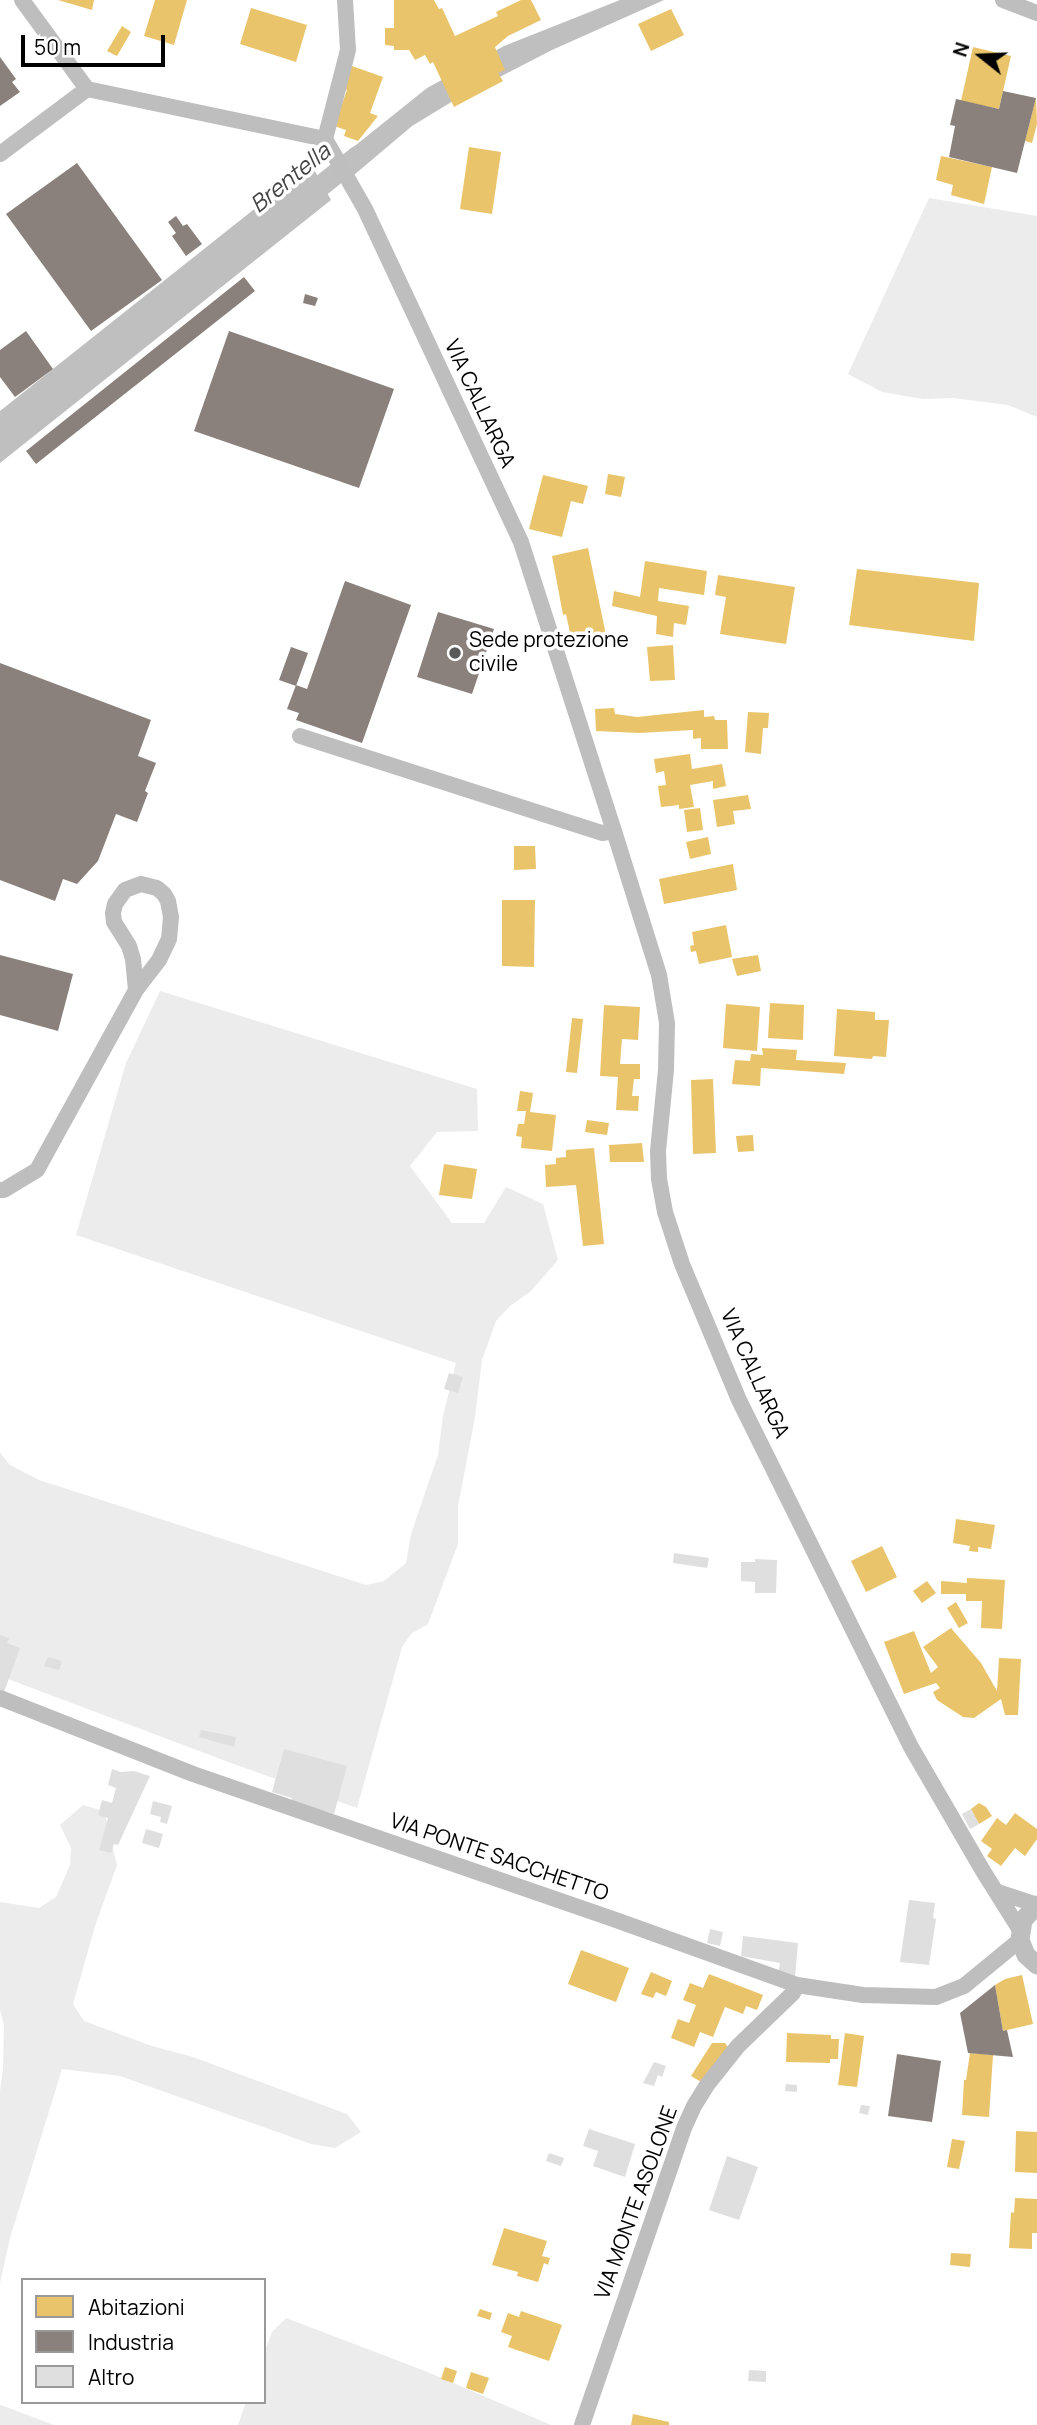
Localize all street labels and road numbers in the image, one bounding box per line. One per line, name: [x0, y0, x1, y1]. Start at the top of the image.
street label: VIA CALLARGA: [438, 336, 520, 472]
street label: VIA CALLARGA: [714, 1306, 794, 1442]
street label: VIA PONTE SACCHETTO: [386, 1809, 612, 1907]
street label: VIA MONTE ASOLONE: [590, 2103, 684, 2303]

